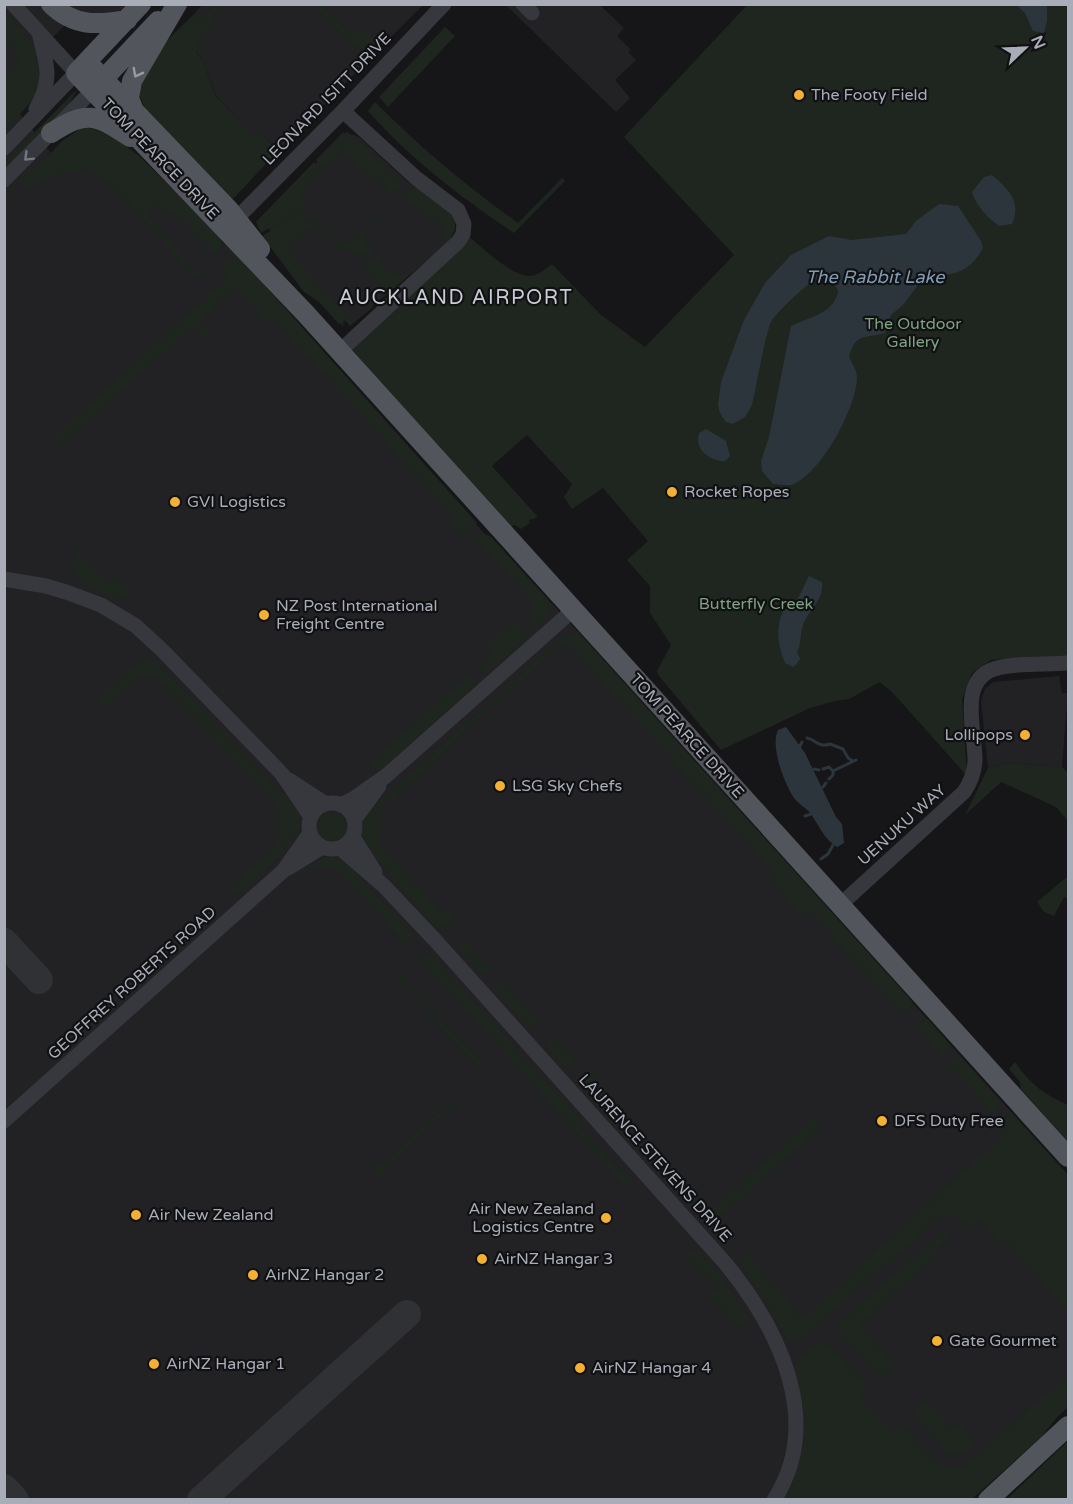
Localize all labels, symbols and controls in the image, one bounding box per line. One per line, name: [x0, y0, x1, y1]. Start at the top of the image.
north arrow: [995, 18, 1055, 78]
street label: LEONARD ISITT DRIVE: [258, 29, 396, 169]
text: N: [1026, 33, 1050, 52]
one-way arrow: [133, 67, 144, 77]
place label: The Footy Field: [811, 85, 928, 105]
marker: The Footy Field: [792, 88, 806, 102]
street label: TOM PEARCE DRIVE: [97, 94, 223, 224]
one-way arrow: [24, 149, 35, 160]
water label: The Rabbit Lake: [806, 266, 945, 288]
district label: AUCKLAND AIRPORT: [339, 286, 573, 310]
park label: The Outdoor Gallery: [865, 314, 962, 352]
place label: Rocket Ropes: [684, 482, 790, 502]
marker: Rocket Ropes: [665, 485, 679, 499]
place label: GVI Logistics: [187, 492, 286, 512]
marker: GVI Logistics: [168, 495, 182, 509]
park label: Butterfly Creek: [699, 594, 814, 614]
place label: NZ Post International Freight Centre: [276, 596, 438, 634]
marker: NZ Post International Freight Centre: [257, 608, 271, 622]
street label: TOM PEARCE DRIVE: [626, 669, 748, 803]
place label: Lollipops: [945, 725, 1013, 745]
marker: Lollipops: [1018, 728, 1032, 742]
place label: LSG Sky Chefs: [512, 776, 622, 796]
marker: LSG Sky Chefs: [493, 779, 507, 793]
street label: UENUKU WAY: [854, 780, 950, 870]
street label: GEOFFREY ROBERTS ROAD: [44, 902, 220, 1064]
street label: LAURENCE STEVENS DRIVE: [574, 1070, 736, 1246]
place label: DFS Duty Free: [894, 1111, 1003, 1131]
marker: DFS Duty Free: [875, 1114, 889, 1128]
place label: Air New Zealand Logistics Centre: [468, 1199, 594, 1237]
place label: Air New Zealand: [148, 1205, 274, 1225]
marker: Air New Zealand: [129, 1208, 143, 1222]
marker: Air New Zealand Logistics Centre: [599, 1211, 613, 1225]
place label: AirNZ Hangar 3: [494, 1249, 613, 1269]
marker: AirNZ Hangar 3: [475, 1252, 489, 1266]
place label: AirNZ Hangar 2: [265, 1265, 384, 1285]
marker: AirNZ Hangar 2: [246, 1268, 260, 1282]
place label: Gate Gourmet: [949, 1331, 1057, 1351]
marker: Gate Gourmet: [930, 1334, 944, 1348]
place label: AirNZ Hangar 1: [166, 1354, 285, 1374]
marker: AirNZ Hangar 1: [147, 1357, 161, 1371]
place label: AirNZ Hangar 4: [592, 1358, 711, 1378]
marker: AirNZ Hangar 4: [573, 1361, 587, 1375]

